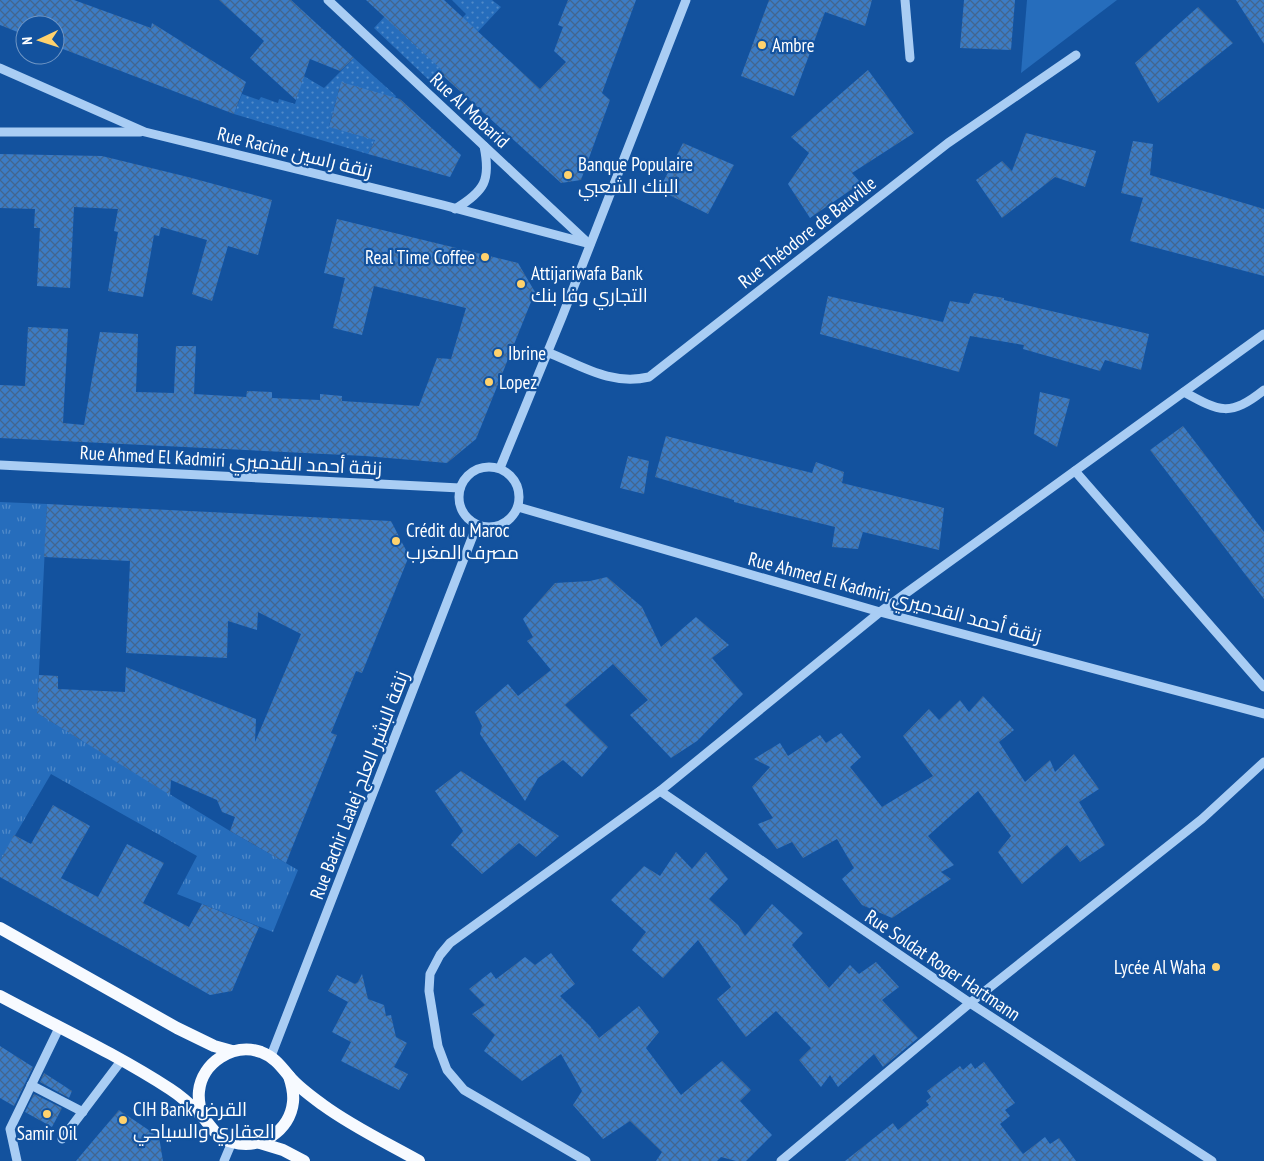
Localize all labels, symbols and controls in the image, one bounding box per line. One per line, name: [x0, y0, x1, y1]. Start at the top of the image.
north arrow: [15, 15, 65, 65]
place label: Ambre: [772, 33, 815, 57]
text: N: [18, 37, 36, 45]
marker: Ambre: [756, 39, 768, 51]
street label: Rue Al Mobarid: [425, 67, 515, 153]
street label: Rue Racine زنقة راسين: [215, 121, 375, 183]
place label: Banque Populaire البنك الشعبي: [578, 152, 693, 201]
marker: Banque Populaire البنك الشعبي: [562, 169, 574, 181]
street label: Rue Théodore de Bauville: [733, 171, 881, 293]
place label: Real Time Coffee: [365, 245, 475, 269]
marker: Real Time Coffee: [479, 251, 491, 263]
place label: Attijariwafa Bank التجاري وفا بنك: [531, 261, 648, 310]
marker: Attijariwafa Bank التجاري وفا بنك: [515, 278, 527, 290]
place label: Ibrine: [508, 341, 546, 365]
marker: Ibrine: [492, 347, 504, 359]
place label: Lopez: [499, 370, 537, 394]
marker: Lopez: [483, 376, 495, 388]
street label: Rue Ahmed El Kadmiri زنقة أحمد القدميري: [79, 440, 383, 483]
place label: Crédit du Maroc مصرف المغرب: [406, 518, 519, 564]
marker: Crédit du Maroc مصرف المغرب: [390, 535, 402, 547]
street label: Rue Ahmed El Kadmiri زنقة أحمد القدميري: [745, 546, 1044, 651]
street label: Rue Bachir Laalej زنقة البشير العلج: [304, 668, 416, 903]
street label: Rue Soldat Roger Hartmann: [861, 904, 1025, 1026]
place label: Lycée Al Waha: [1114, 955, 1206, 979]
marker: Lycée Al Waha: [1210, 961, 1222, 973]
place label: CIH Bank القرض العقاري والسياحي: [133, 1097, 275, 1146]
marker: Samir Oil: [41, 1108, 53, 1120]
marker: CIH Bank القرض العقاري والسياحي: [117, 1114, 129, 1126]
place label: Samir Oil: [17, 1121, 78, 1145]

